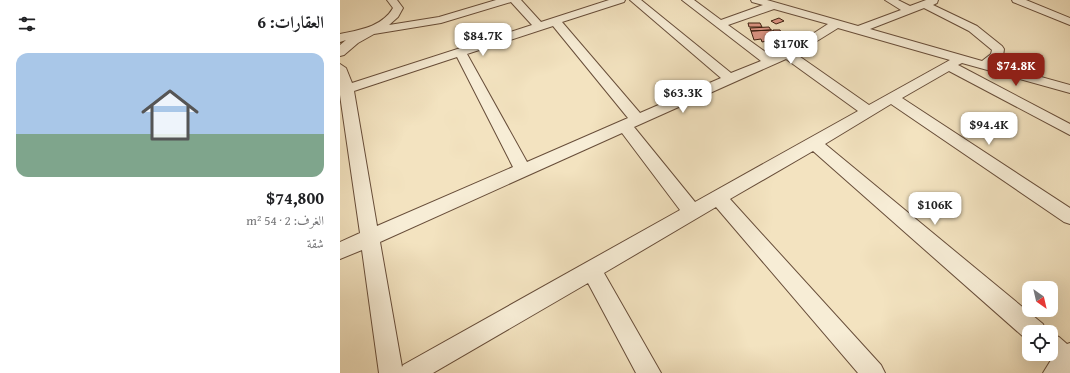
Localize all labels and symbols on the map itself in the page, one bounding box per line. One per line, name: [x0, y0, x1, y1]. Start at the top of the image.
pin: $84.7K: [450, 23, 516, 57]
pin: $170K: [763, 31, 819, 65]
pin: $74.8K: [983, 53, 1049, 87]
pin: $63.3K: [650, 80, 716, 114]
pin: $94.4K: [956, 112, 1022, 146]
pin: $106K: [907, 192, 963, 226]
north arrow: [1022, 281, 1058, 317]

